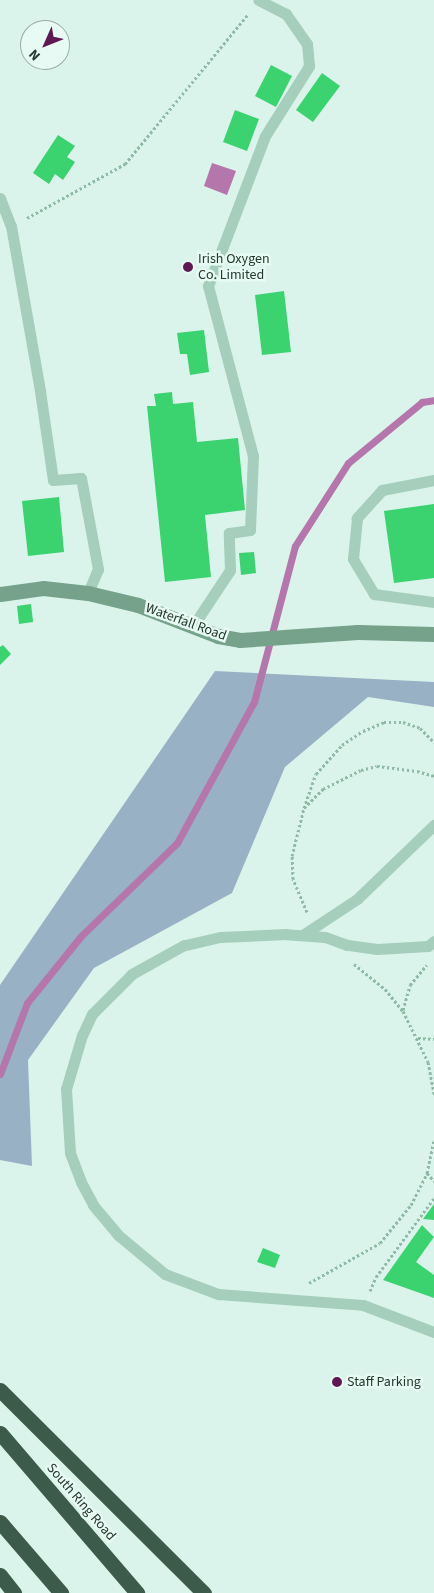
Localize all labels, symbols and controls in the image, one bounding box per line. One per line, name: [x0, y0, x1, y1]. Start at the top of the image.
north arrow: [20, 20, 70, 70]
text: N: [25, 44, 45, 65]
place label: Irish Oxygen Co. Limited: [198, 251, 270, 284]
marker: Irish Oxygen Co. Limited: [182, 261, 194, 273]
street label: Waterfall Road: [143, 600, 229, 644]
place label: Staff Parking: [347, 1374, 421, 1390]
marker: Staff Parking: [331, 1376, 343, 1388]
street label: South Ring Road: [43, 1460, 119, 1544]

